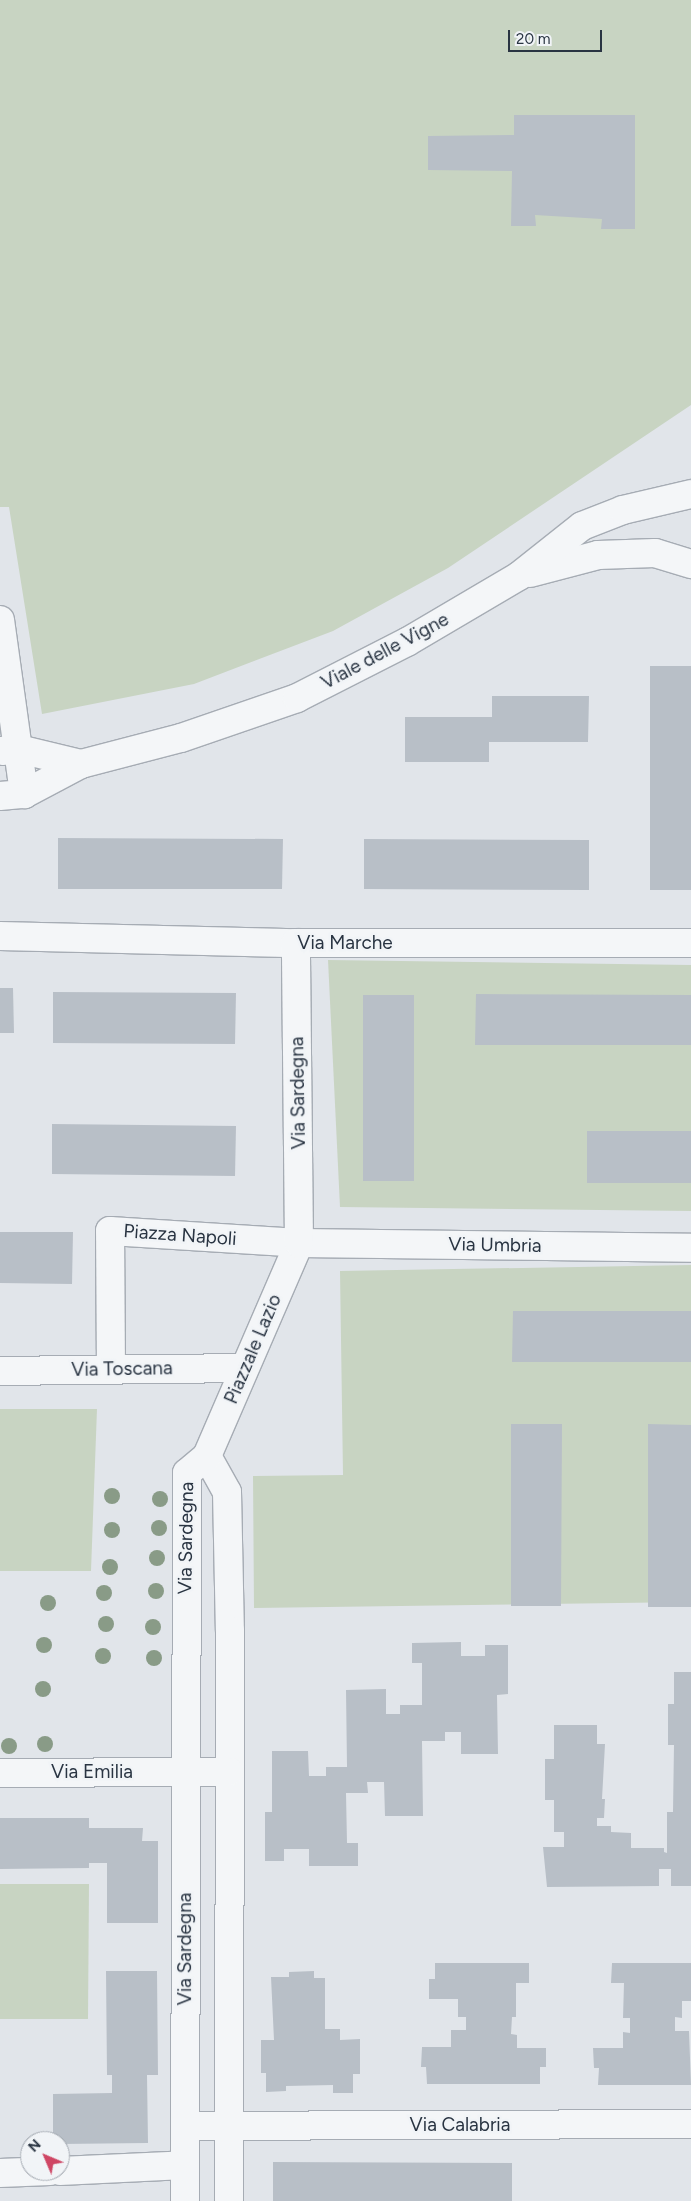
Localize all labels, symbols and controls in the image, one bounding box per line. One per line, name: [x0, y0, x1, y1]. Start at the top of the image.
scale bar: [511, 20, 605, 52]
text: 20 m: [516, 30, 550, 48]
street label: Viale delle Vigne: [317, 608, 453, 694]
street label: Via Marche: [297, 932, 393, 954]
street label: Via Sardegna: [286, 1036, 310, 1150]
street label: Piazza Napoli: [123, 1220, 237, 1250]
street label: Via Umbria: [448, 1233, 542, 1257]
street label: Piazzale Lazio: [220, 1291, 286, 1407]
street label: Via Toscana: [71, 1357, 173, 1381]
street label: Via Sardegna: [174, 1481, 198, 1595]
street label: Via Emilia: [51, 1761, 133, 1783]
street label: Via Sardegna: [174, 1893, 196, 2005]
street label: Via Calabria: [410, 2114, 510, 2136]
north arrow: [20, 2131, 70, 2181]
text: N: [25, 2136, 45, 2156]

